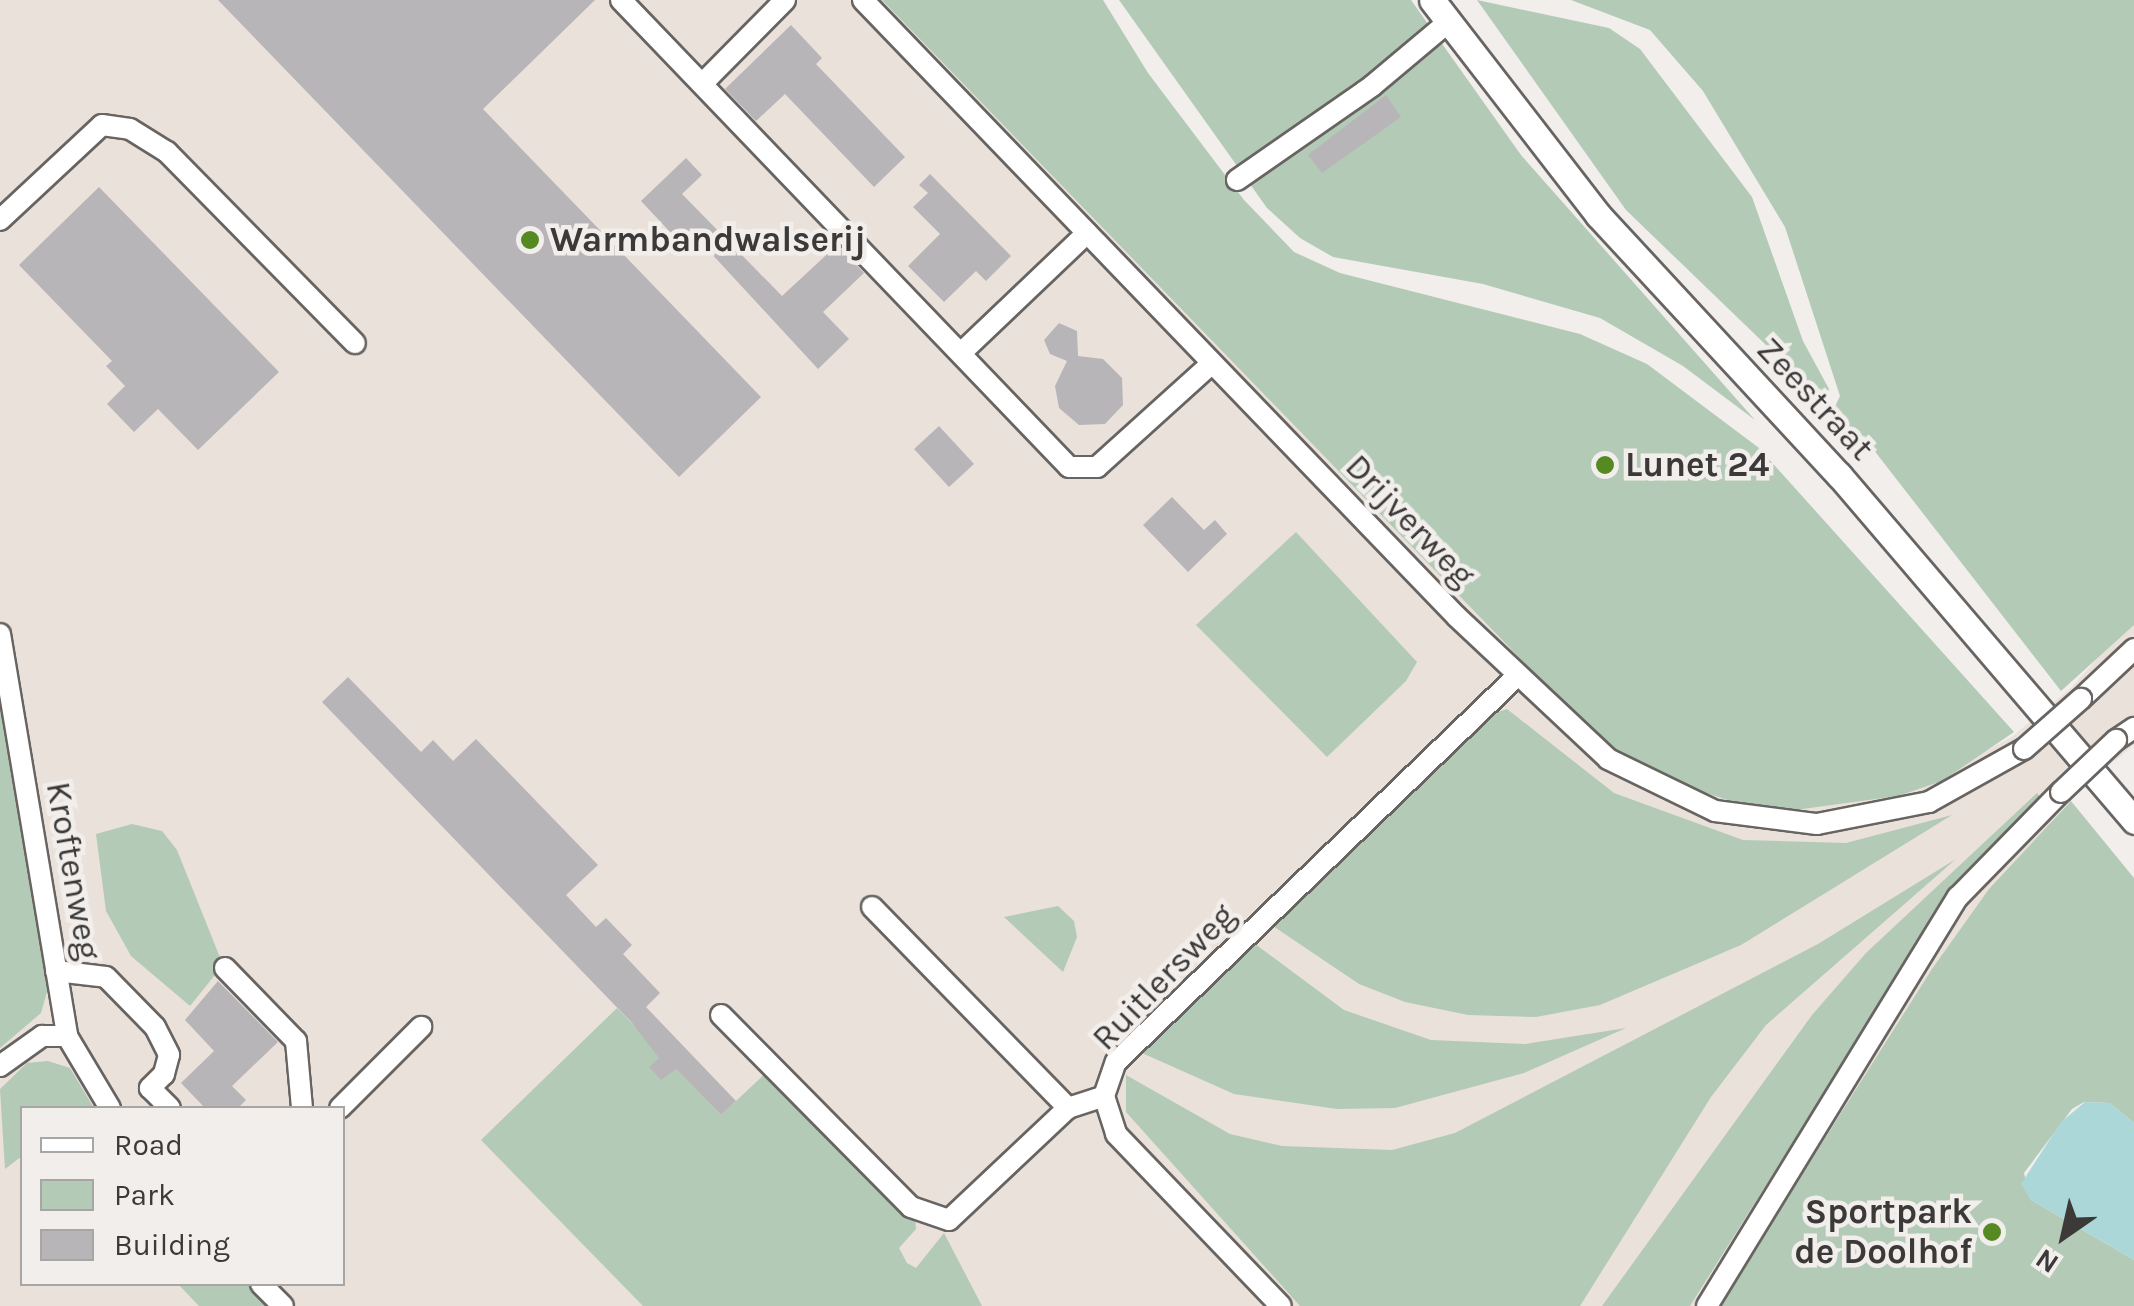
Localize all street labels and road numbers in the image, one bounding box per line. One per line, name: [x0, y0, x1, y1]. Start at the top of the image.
street label: Zeestraat: [1748, 329, 1882, 469]
street label: Drijverweg: [1336, 446, 1484, 596]
street label: Kroftenweg: [37, 779, 109, 963]
street label: Ruitlersweg: [1084, 895, 1244, 1059]

